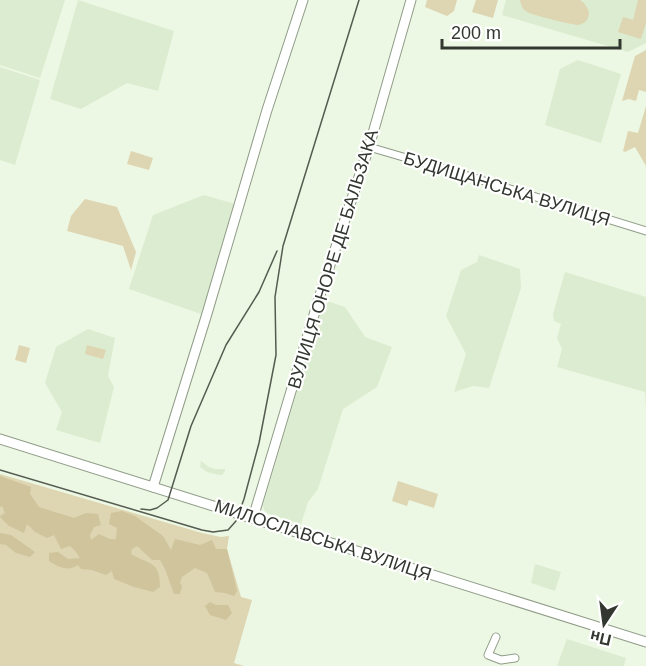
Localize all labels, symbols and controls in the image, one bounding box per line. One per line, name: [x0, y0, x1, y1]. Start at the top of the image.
scale bar: [442, 12, 620, 50]
text: 200 m: [451, 23, 501, 43]
street label: ВУЛИЦЯ ОНОРЕ ДЕ БАЛЬЗАКА: [284, 127, 382, 391]
street label: БУДИЩАНСЬКА ВУЛИЦЯ: [401, 148, 613, 230]
street label: МИЛОСЛАВСЬКА ВУЛИЦЯ: [212, 495, 434, 585]
north arrow: [574, 594, 634, 654]
text: Пн: [589, 627, 613, 649]

